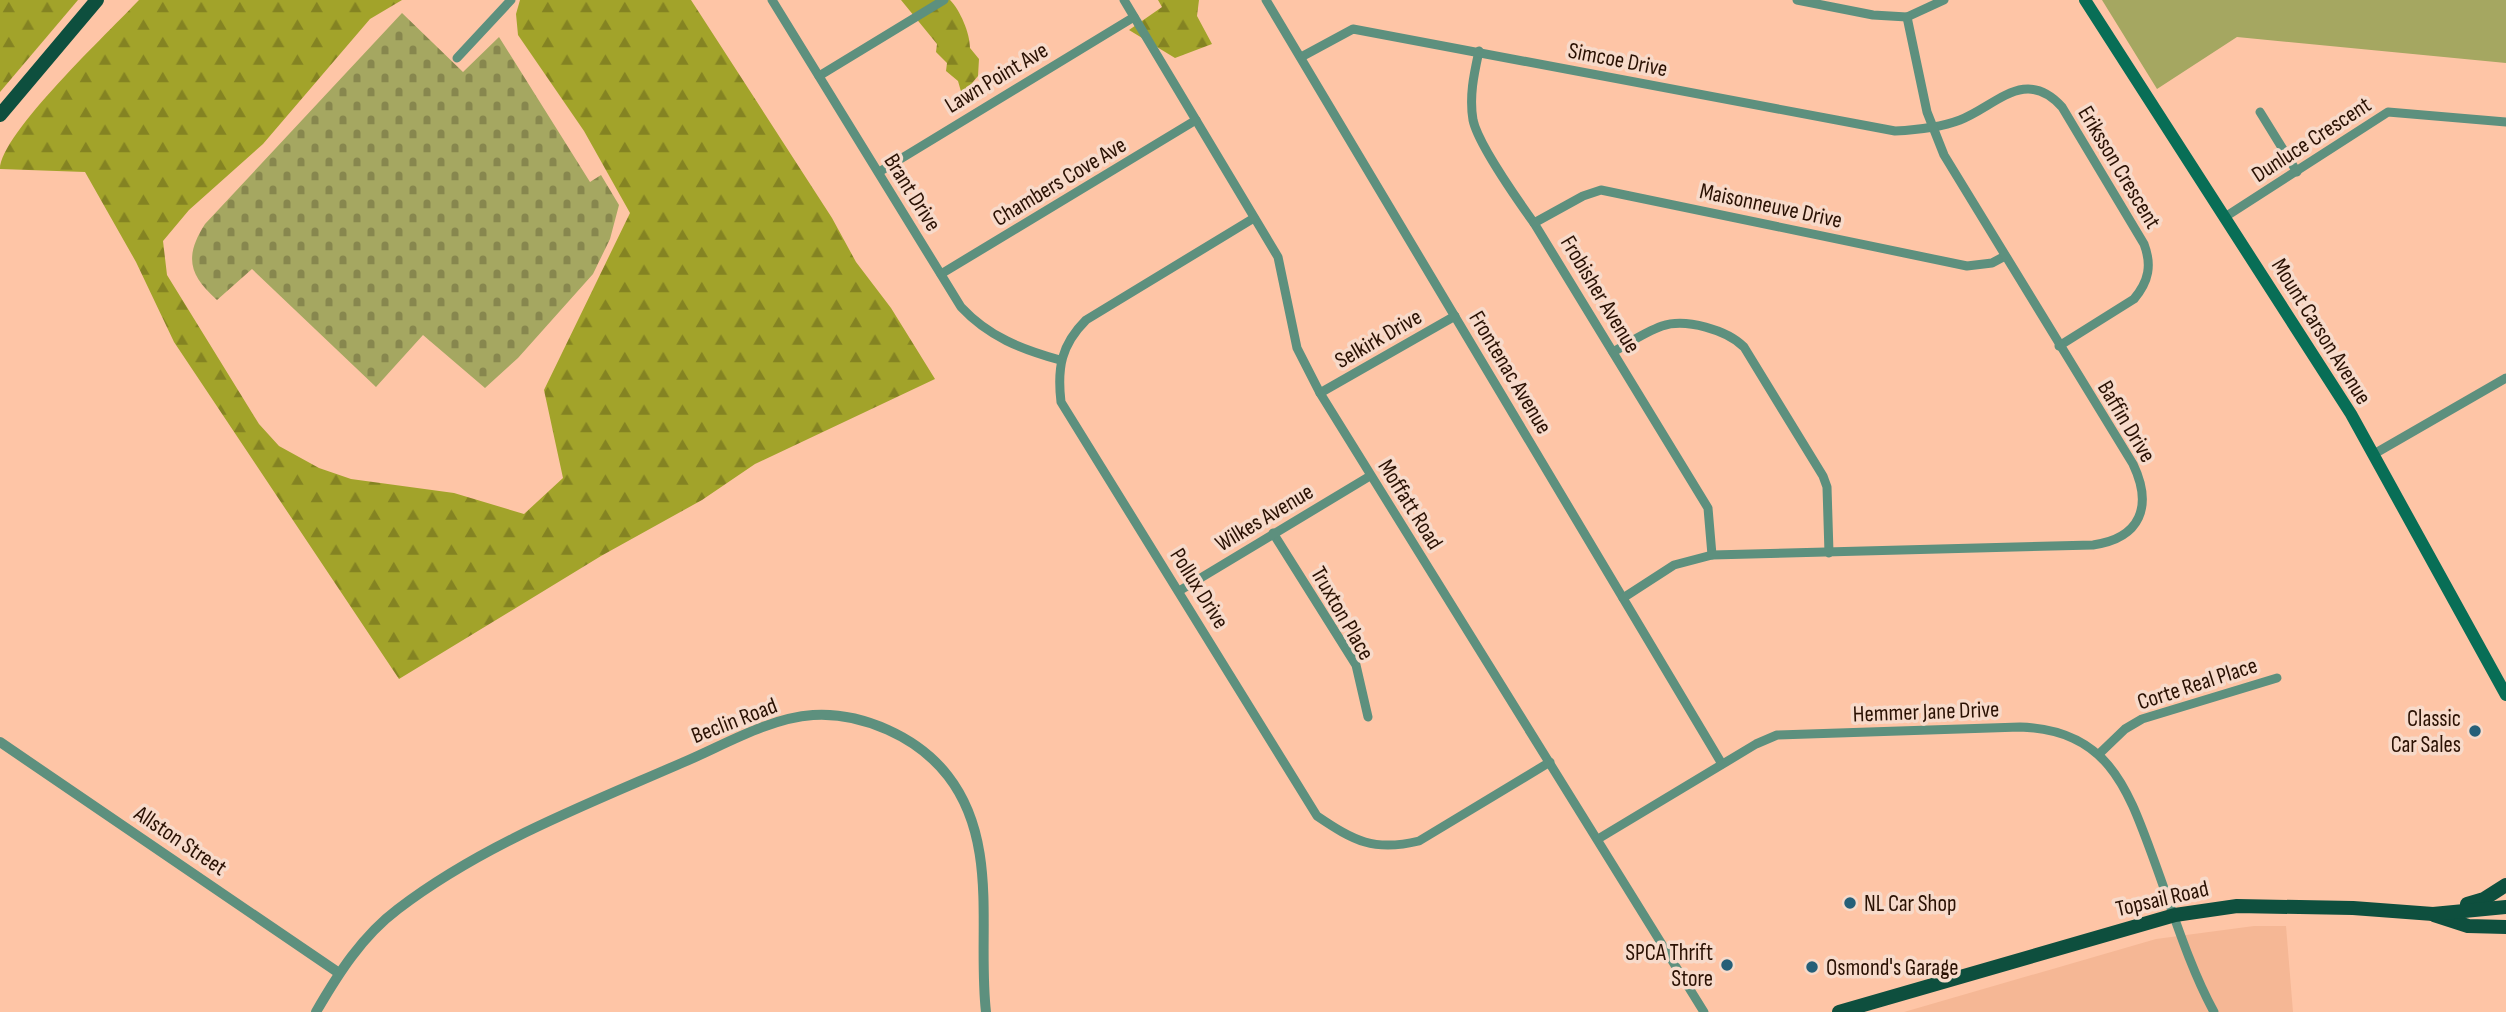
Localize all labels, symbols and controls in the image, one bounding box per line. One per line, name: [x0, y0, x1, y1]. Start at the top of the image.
street label: Lawn Point Ave: [940, 36, 1053, 120]
street label: Simcoe Drive: [1566, 37, 1670, 83]
street label: Dunluce Crescent: [2247, 91, 2377, 189]
street label: Eriksson Crescent: [2072, 101, 2167, 234]
street label: Chambers Cove Ave: [988, 131, 1131, 233]
street label: Brant Drive: [877, 149, 947, 236]
street label: Maisonneuve Drive: [1697, 177, 1845, 235]
street label: Frobisher Avenue: [1554, 231, 1646, 358]
street label: Mount Carson Avenue: [2265, 253, 2377, 410]
street label: Selkirk Drive: [1330, 303, 1427, 375]
street label: Frontenac Avenue: [1463, 306, 1558, 439]
street label: Baffin Drive: [2091, 376, 2161, 467]
street label: Moffatt Road: [1372, 454, 1449, 555]
street label: Wilkes Avenue: [1210, 478, 1319, 558]
street label: Pollux Drive: [1163, 543, 1235, 634]
street label: Truxton Place: [1304, 562, 1380, 665]
street label: Corte Real Place: [2134, 651, 2261, 717]
street label: Beclin Road: [688, 692, 781, 750]
street label: Hemmer Jane Drive: [1852, 695, 2000, 729]
place label: Classic Car Sales: [2391, 705, 2461, 759]
marker: Classic Car Sales: [2467, 723, 2483, 739]
street label: Allston Street: [128, 799, 232, 882]
street label: Topsail Road: [2113, 875, 2211, 923]
place label: NL Car Shop: [1864, 890, 1957, 918]
marker: NL Car Shop: [1842, 895, 1858, 911]
place label: SPCA Thrift Store: [1625, 939, 1713, 993]
place label: Osmond's Garage: [1826, 954, 1959, 982]
marker: SPCA Thrift Store: [1719, 957, 1735, 973]
marker: Osmond's Garage: [1804, 959, 1820, 975]

